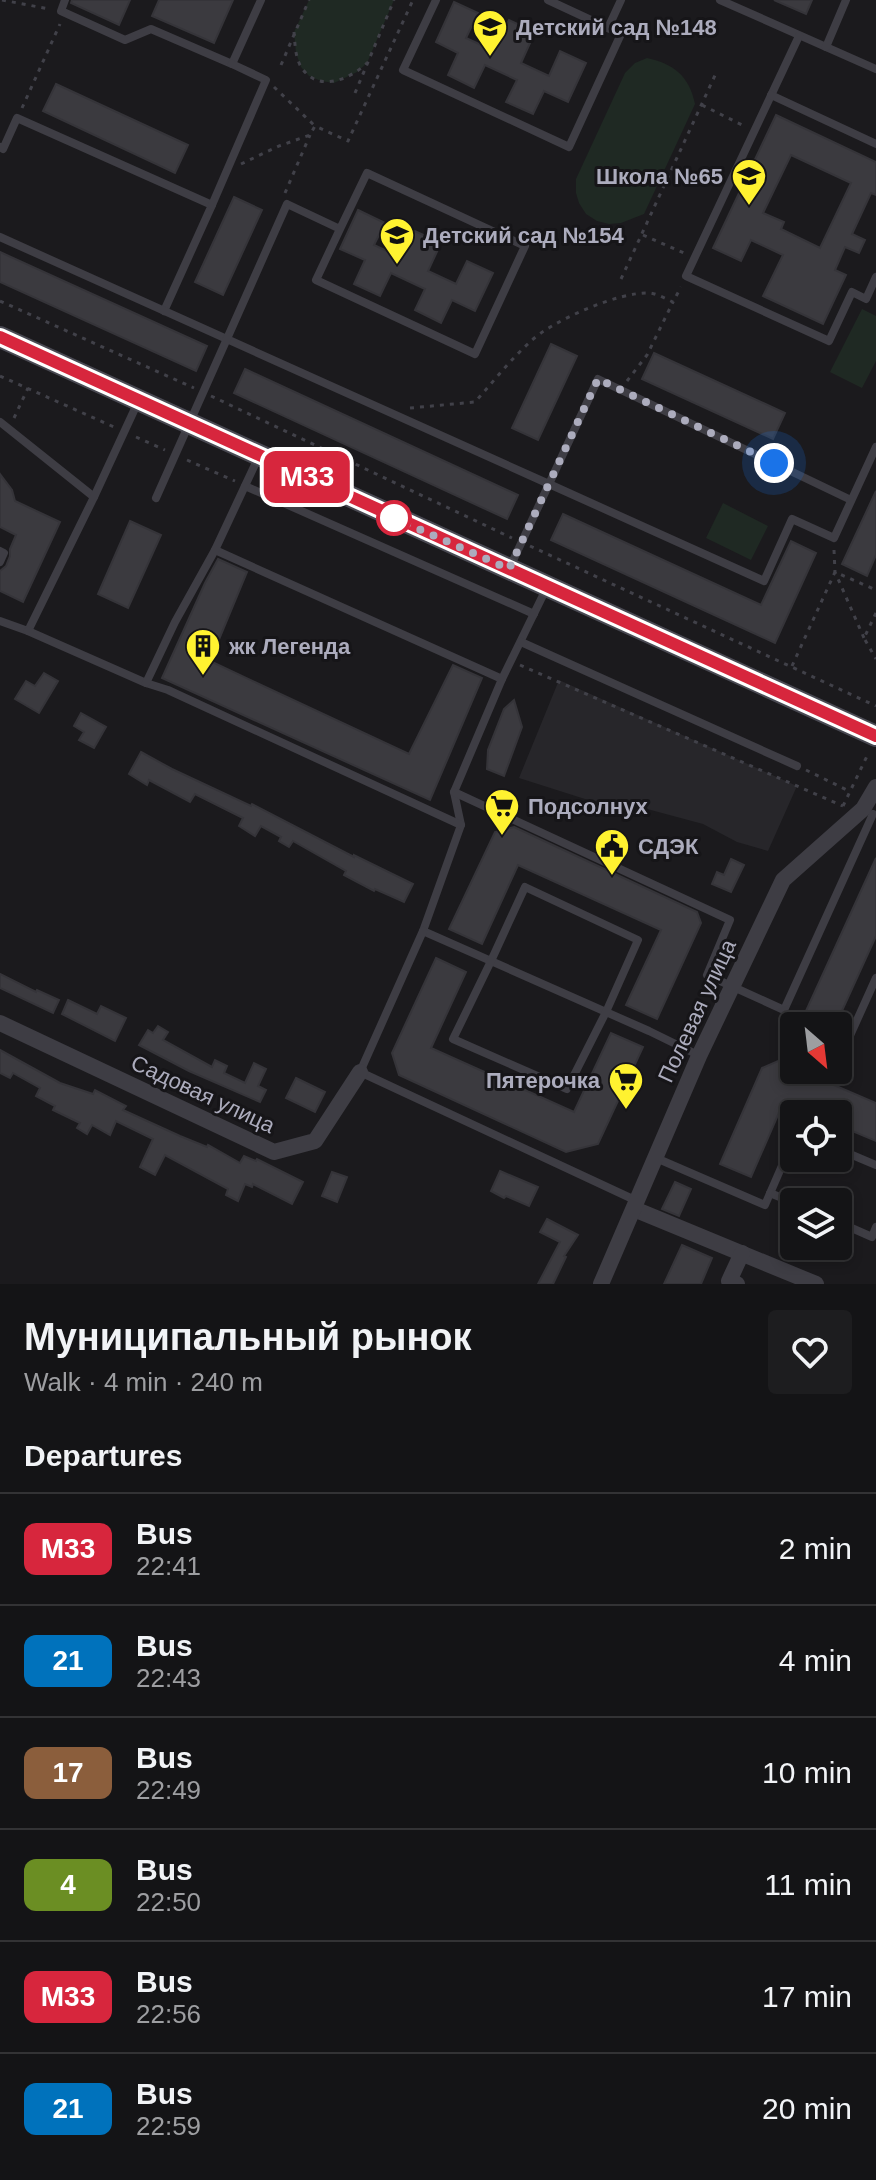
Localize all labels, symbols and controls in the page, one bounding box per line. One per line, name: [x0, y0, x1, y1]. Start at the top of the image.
school or university icon: Детский сад №148: [471, 8, 509, 58]
place label: Детский сад №148: [516, 15, 717, 40]
school or university icon: Школа №65: [730, 157, 768, 207]
place label: Школа №65: [596, 164, 723, 189]
school or university icon: Детский сад №154: [378, 216, 416, 266]
place label: Детский сад №154: [423, 223, 625, 248]
your location: [754, 443, 794, 483]
line badge: М33: [261, 451, 353, 503]
text: М33: [280, 461, 334, 492]
unlabelled marker: [377, 501, 411, 535]
building icon: жк Легенда: [184, 627, 222, 677]
place label: жк Легенда: [228, 634, 351, 659]
supermarket icon: Подсолнух: [483, 787, 521, 837]
place label: Подсолнух: [528, 794, 649, 819]
public building icon: СДЭК: [593, 827, 631, 877]
place label: СДЭК: [638, 834, 699, 859]
street label: Полевая улица: [653, 935, 741, 1086]
north arrow: [780, 1012, 852, 1084]
map controls: [780, 1012, 852, 1260]
street label: Садовая улица: [127, 1050, 279, 1139]
supermarket icon: Пятерочка: [607, 1061, 645, 1111]
place label: Пятерочка: [486, 1068, 601, 1093]
button: locate: [780, 1100, 852, 1172]
button: layers: [780, 1188, 852, 1260]
button: heart: [768, 1310, 852, 1394]
text: Муниципальный рынок: [24, 1316, 472, 1358]
text: Walk · 4 min · 240 m: [24, 1367, 263, 1397]
text: Departures: [24, 1439, 182, 1472]
text: Bus: [136, 1517, 193, 1550]
text: 2 min: [779, 1532, 852, 1565]
text: М33: [41, 1533, 95, 1564]
text: 22:41: [136, 1551, 201, 1581]
text: Bus: [136, 1629, 193, 1662]
text: 4 min: [779, 1644, 852, 1677]
text: 21: [52, 1645, 84, 1676]
text: 22:43: [136, 1663, 201, 1693]
text: Bus: [136, 1741, 193, 1774]
text: 10 min: [762, 1756, 852, 1789]
text: 17: [52, 1757, 84, 1788]
text: 22:49: [136, 1775, 201, 1805]
text: Bus: [136, 1853, 193, 1886]
text: 11 min: [764, 1868, 852, 1901]
text: 4: [60, 1869, 76, 1900]
text: 22:50: [136, 1887, 201, 1917]
text: Bus: [136, 1965, 193, 1998]
text: 17 min: [762, 1980, 852, 2013]
text: М33: [41, 1981, 95, 2012]
text: 22:56: [136, 1999, 201, 2029]
text: Bus: [136, 2077, 193, 2110]
text: 20 min: [762, 2092, 852, 2125]
text: 21: [52, 2093, 84, 2124]
text: 22:59: [136, 2111, 201, 2141]

